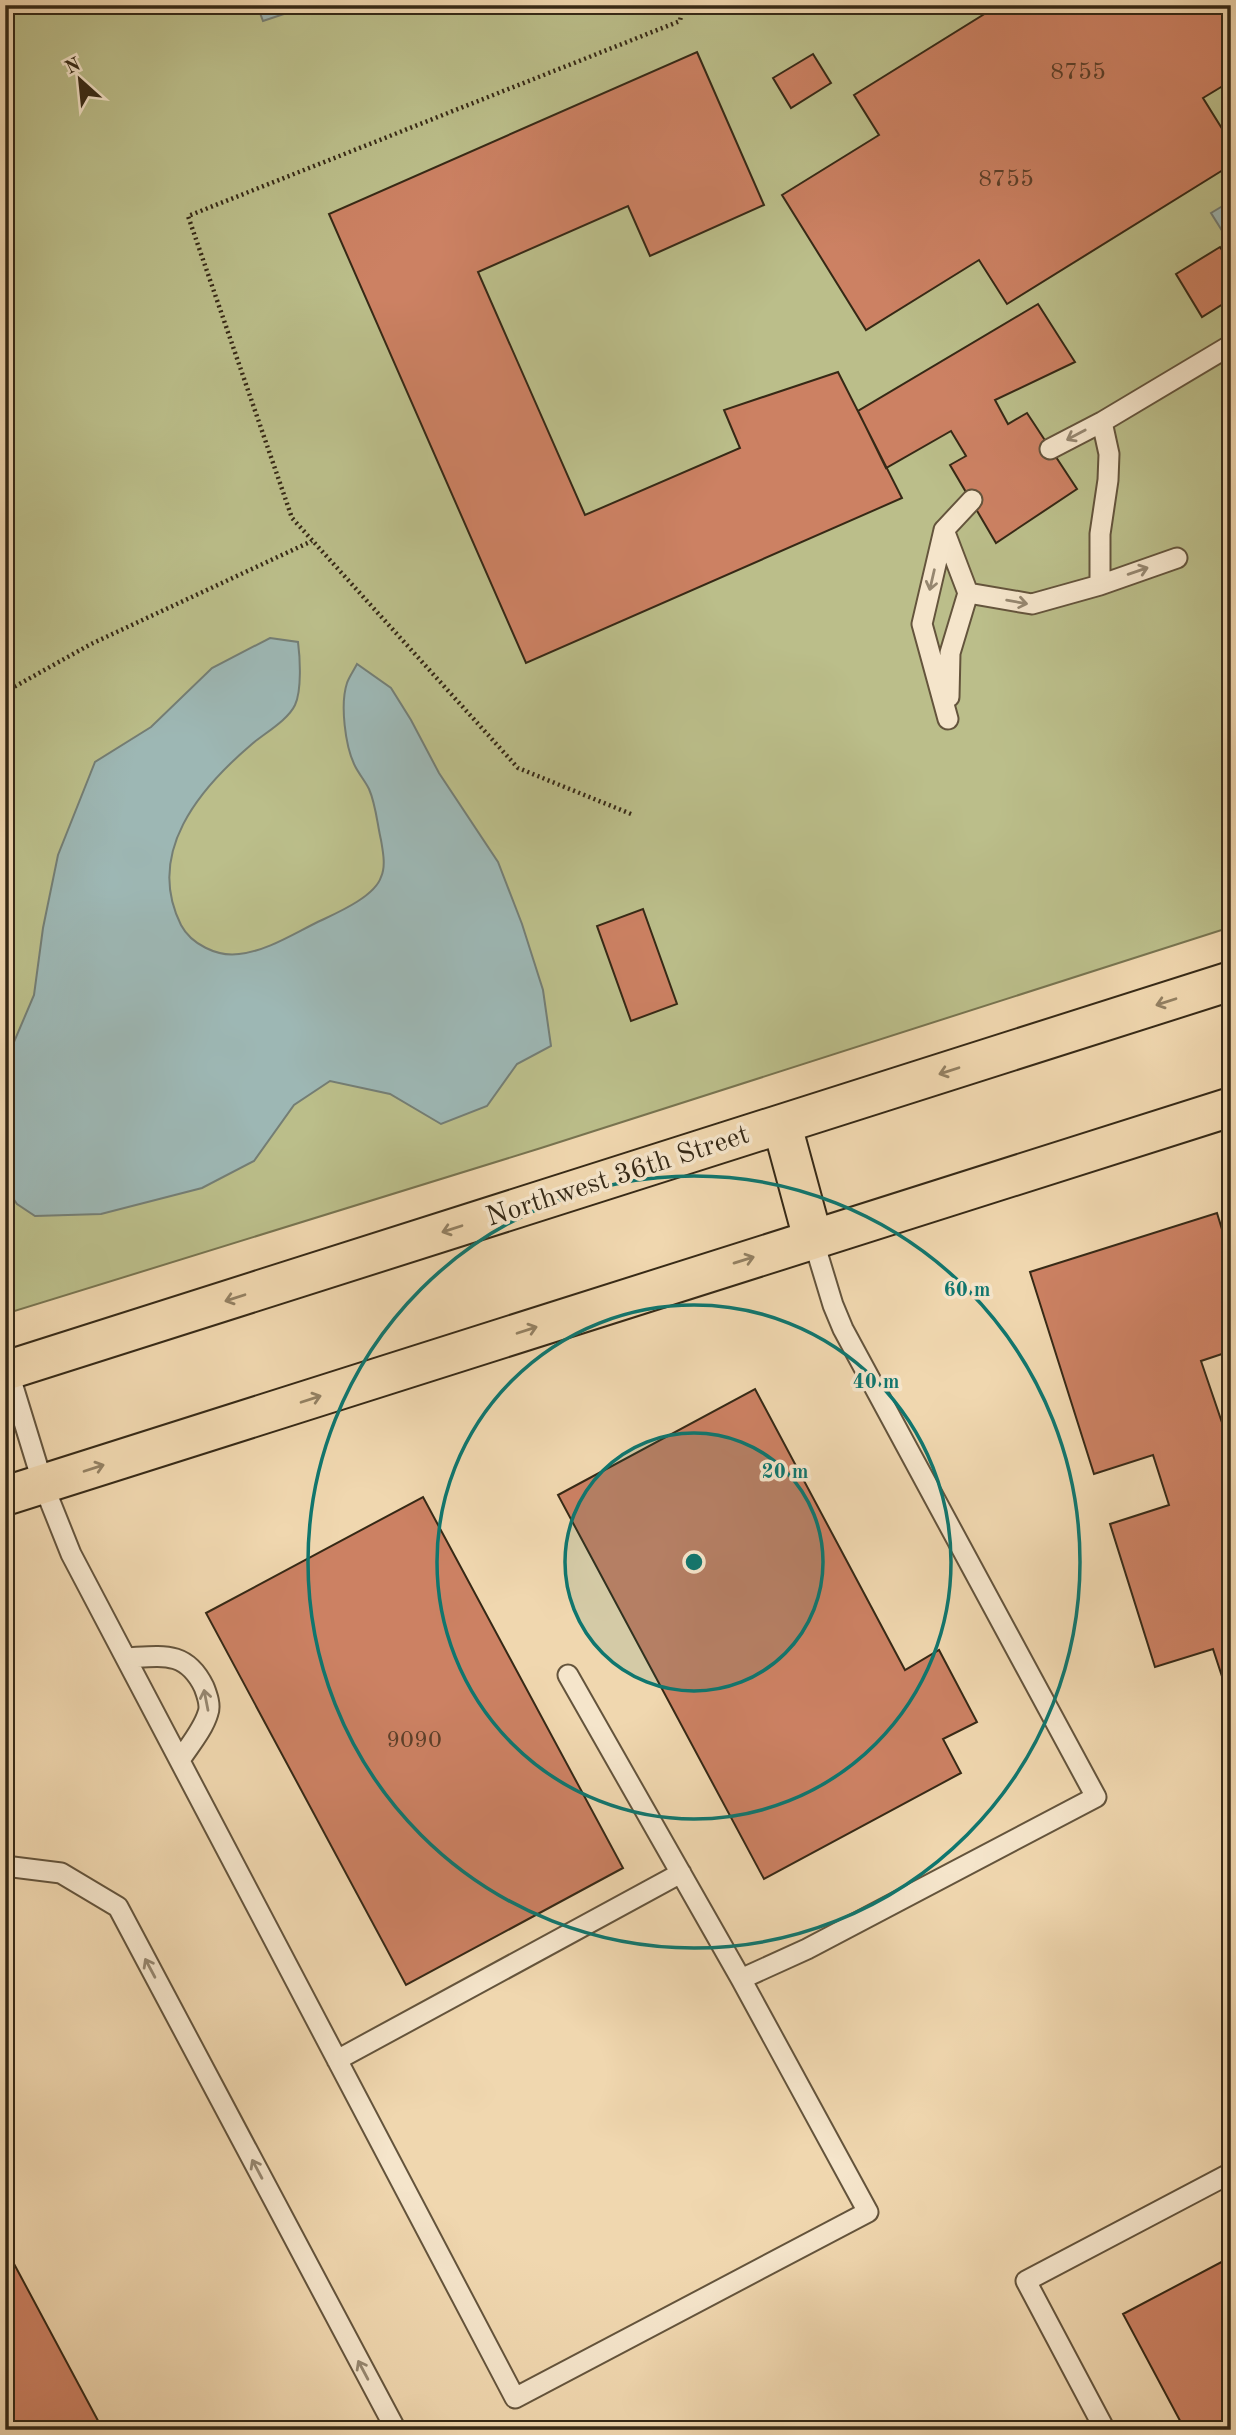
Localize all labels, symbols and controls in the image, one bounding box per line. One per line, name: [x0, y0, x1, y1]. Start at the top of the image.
north arrow: [46, 46, 116, 116]
text: N: [63, 55, 85, 79]
house number: 8755: [1050, 61, 1106, 85]
house number: 8755: [978, 168, 1034, 192]
one-way arrow: [1066, 429, 1087, 442]
one-way arrow: [1127, 564, 1149, 576]
one-way arrow: [925, 568, 939, 591]
one-way arrow: [1005, 596, 1028, 609]
one-way arrow: [1155, 997, 1177, 1009]
one-way arrow: [938, 1065, 960, 1078]
street label: Northwest 36th Street: [483, 1121, 753, 1233]
one-way arrow: [441, 1224, 463, 1237]
one-way arrow: [732, 1253, 754, 1266]
text: 60 m: [943, 1280, 991, 1301]
one-way arrow: [225, 1293, 247, 1305]
one-way arrow: [516, 1323, 538, 1335]
text: 40 m: [852, 1372, 900, 1393]
one-way arrow: [299, 1392, 321, 1405]
one-way arrow: [82, 1461, 104, 1473]
text: 20 m: [761, 1462, 809, 1483]
centre of rings: [682, 1550, 706, 1574]
one-way arrow: [199, 1689, 213, 1712]
house number: 9090: [386, 1729, 442, 1753]
one-way arrow: [143, 1958, 156, 1979]
one-way arrow: [249, 2159, 263, 2180]
one-way arrow: [356, 2360, 370, 2380]

